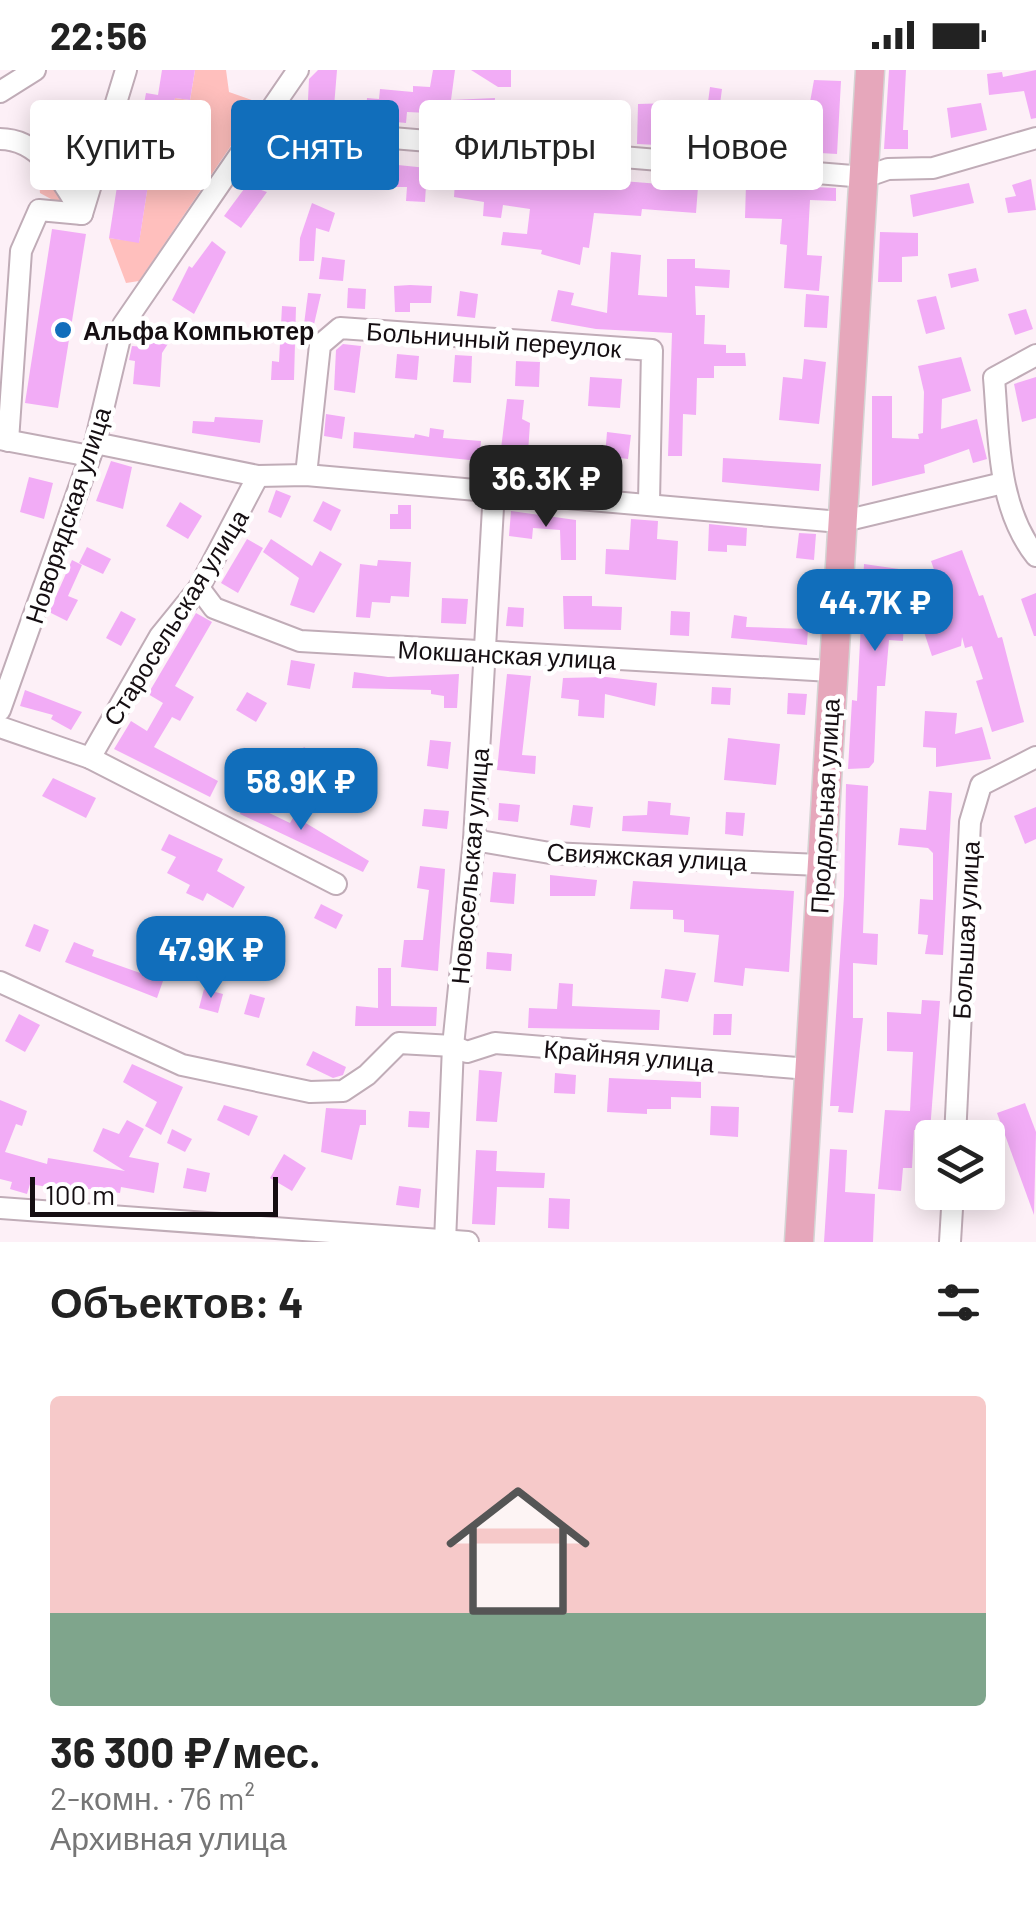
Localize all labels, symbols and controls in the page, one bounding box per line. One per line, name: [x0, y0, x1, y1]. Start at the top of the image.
text: 22:56: [50, 12, 147, 58]
chip: Купить: [30, 100, 211, 190]
chip: Снять: [231, 100, 399, 190]
chip: Фильтры: [419, 100, 631, 190]
chip: Новое: [651, 100, 823, 190]
place label: Альфа Компьютер: [83, 315, 314, 345]
street label: Больничный переулок: [365, 315, 624, 363]
marker: Альфа Компьютер: [52, 319, 74, 341]
street label: Новорядская улица: [18, 403, 116, 627]
pin: 36.3K ₽: [454, 445, 638, 530]
text: 36.3K ₽: [491, 458, 601, 496]
street label: Старосельская улица: [96, 503, 254, 731]
pin: 44.7K ₽: [783, 569, 967, 654]
text: 44.7K ₽: [819, 582, 931, 620]
street label: Мокшанская улица: [397, 633, 617, 675]
street label: Продольная улица: [803, 697, 845, 915]
street label: Новосельская улица: [444, 746, 494, 985]
pin: 58.9K ₽: [209, 748, 393, 833]
text: 58.9K ₽: [246, 761, 356, 799]
street label: Свияжская улица: [546, 836, 748, 876]
street label: Большая улица: [945, 840, 985, 1020]
pin: 47.9K ₽: [119, 916, 303, 1001]
text: 47.9K ₽: [158, 929, 264, 967]
street label: Крайняя улица: [543, 1033, 716, 1077]
map controls: [915, 1120, 1005, 1210]
button: layers: [915, 1120, 1005, 1210]
scale bar: [30, 1172, 278, 1216]
text: 100 m: [45, 1177, 115, 1211]
icon: filters: [931, 1275, 986, 1330]
text: Объектов: 4: [50, 1276, 304, 1326]
icon: home: [428, 1461, 608, 1641]
text: 36 300 ₽/мес.: [50, 1726, 320, 1776]
text: 2-комн. · 76 m²: [50, 1778, 255, 1816]
text: Архивная улица: [50, 1818, 287, 1856]

